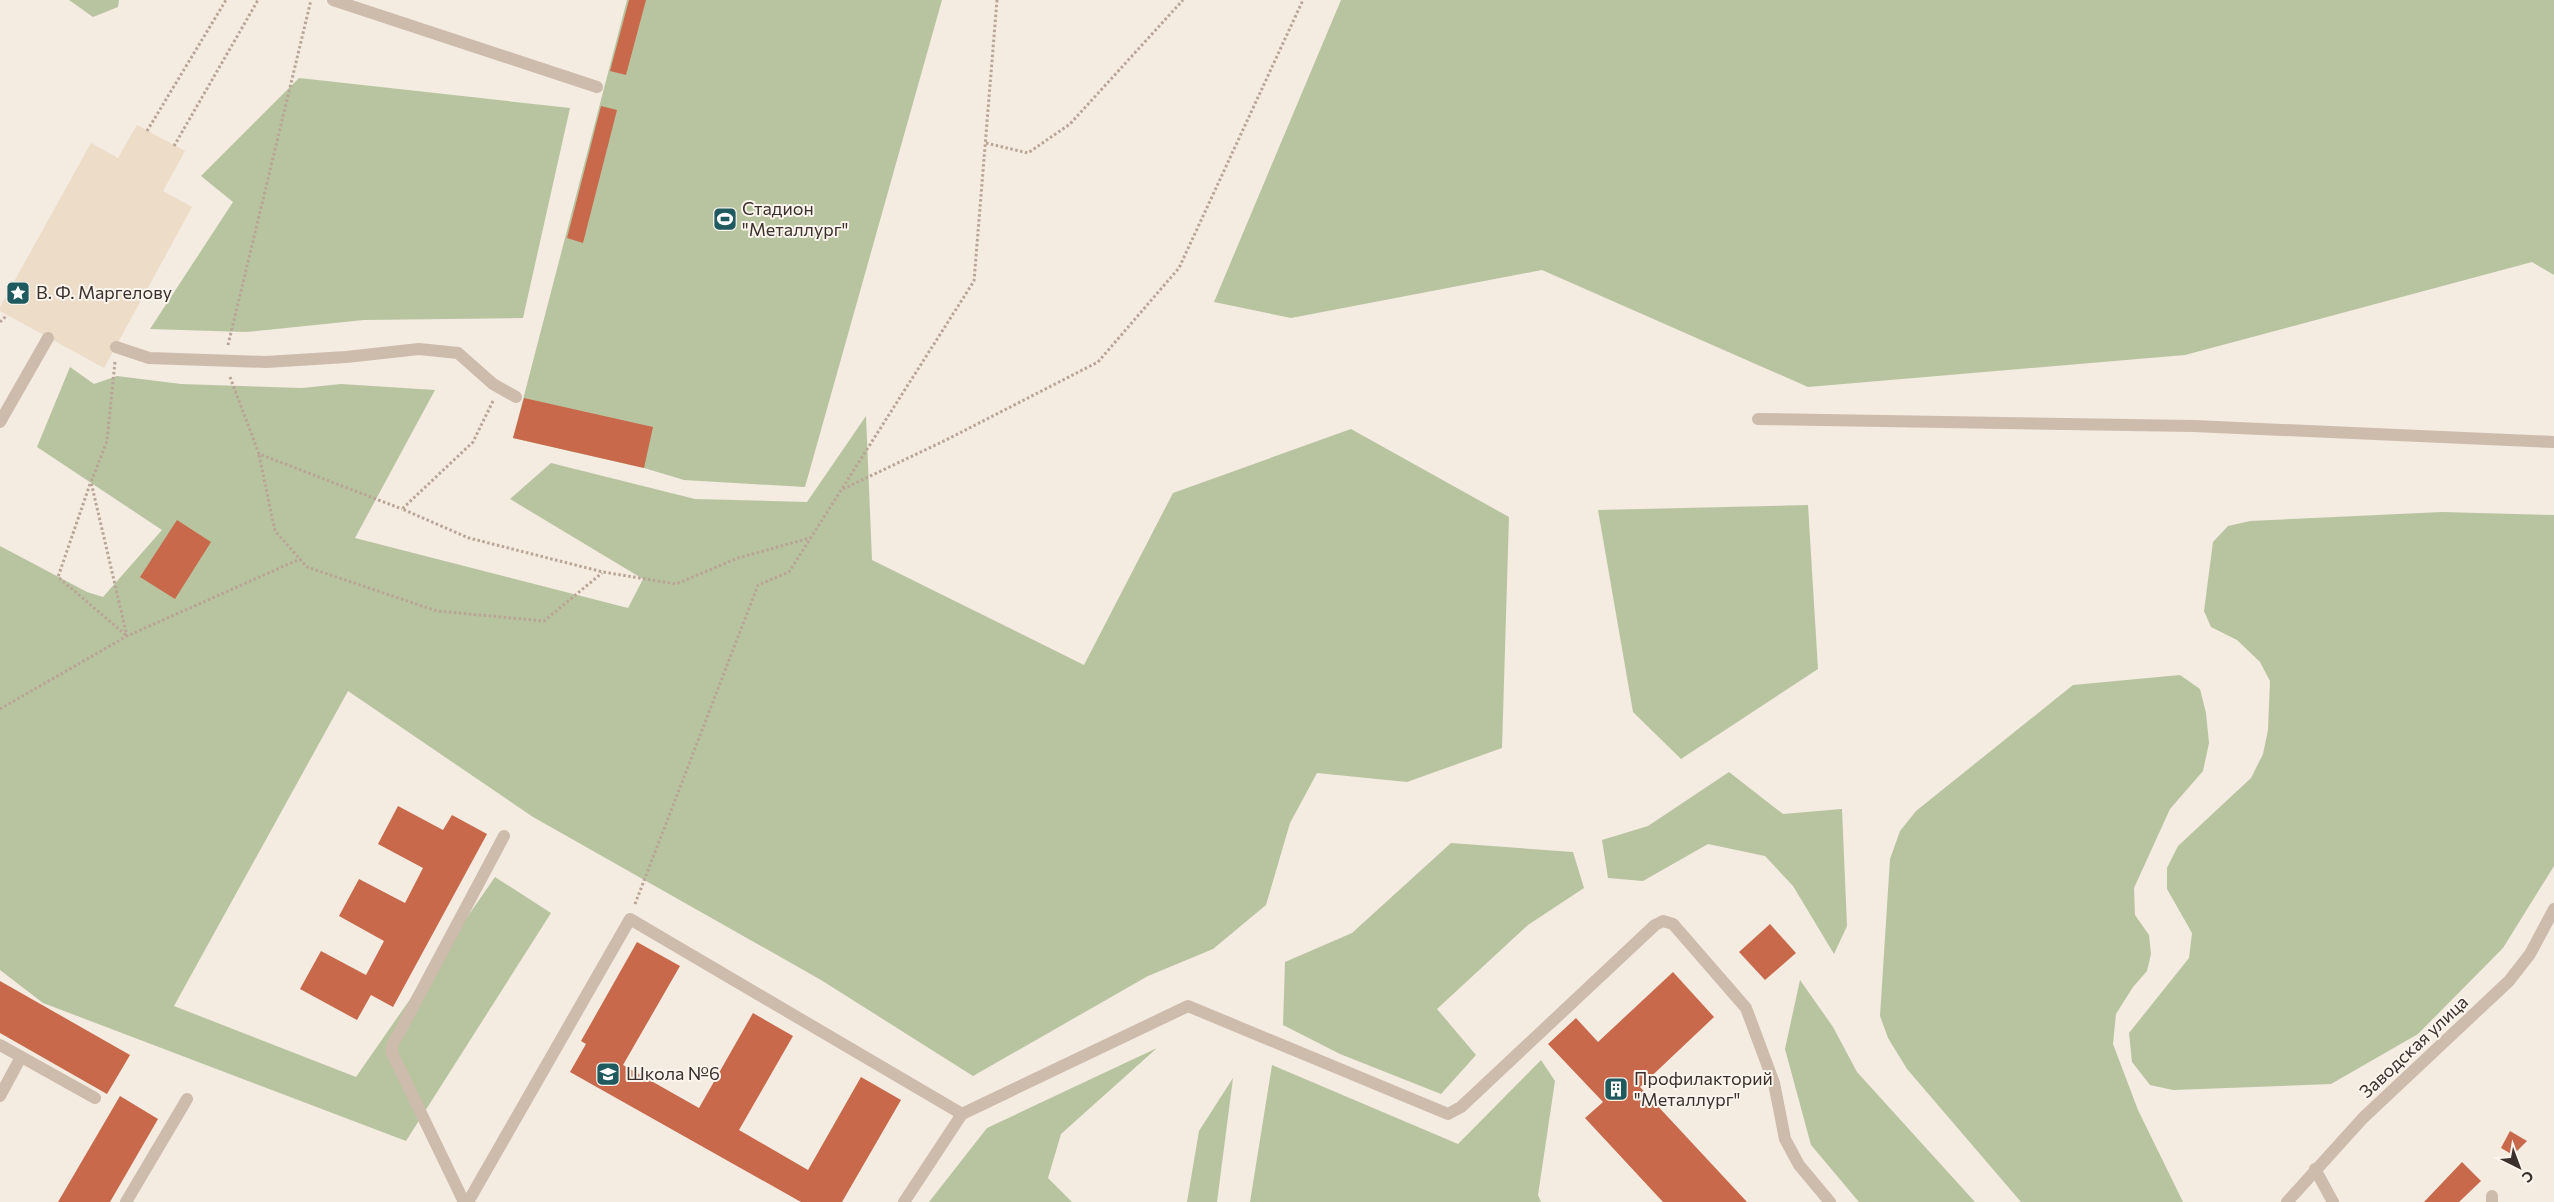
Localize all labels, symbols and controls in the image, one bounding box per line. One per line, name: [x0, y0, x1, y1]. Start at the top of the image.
place label: Стадион "Металлург": [742, 197, 848, 240]
sports icon: Стадион "Металлург": [712, 206, 738, 232]
place icon: В. Ф. Маргелову: [5, 280, 31, 306]
place label: В. Ф. Маргелову: [36, 281, 172, 303]
street label: Заводская улица: [2354, 990, 2472, 1102]
school or university icon: Школа №6: [595, 1061, 621, 1087]
place label: Школа №6: [626, 1062, 720, 1084]
place label: Профилакторий "Металлург": [1634, 1067, 1773, 1110]
building icon: Профилакторий "Металлург": [1603, 1076, 1629, 1102]
north arrow: [2494, 1142, 2544, 1192]
text: С: [2519, 1168, 2537, 1187]

